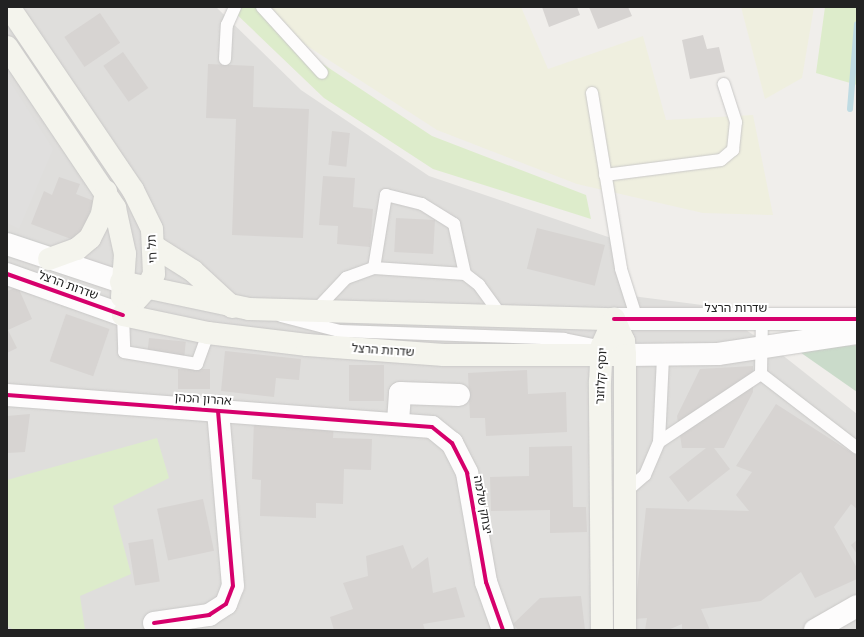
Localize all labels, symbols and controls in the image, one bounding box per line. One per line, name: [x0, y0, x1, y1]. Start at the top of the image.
street label: תל חי: [145, 234, 161, 264]
street label: שדרות הרצל: [36, 269, 100, 303]
street label: שדרות הרצל: [705, 302, 767, 316]
street label: שדרות הרצל: [351, 342, 415, 360]
street label: יוסף קלוזנר: [593, 347, 611, 405]
street label: אהרון הכהן: [174, 391, 232, 409]
street label: יצחק שלמה: [470, 475, 494, 535]

